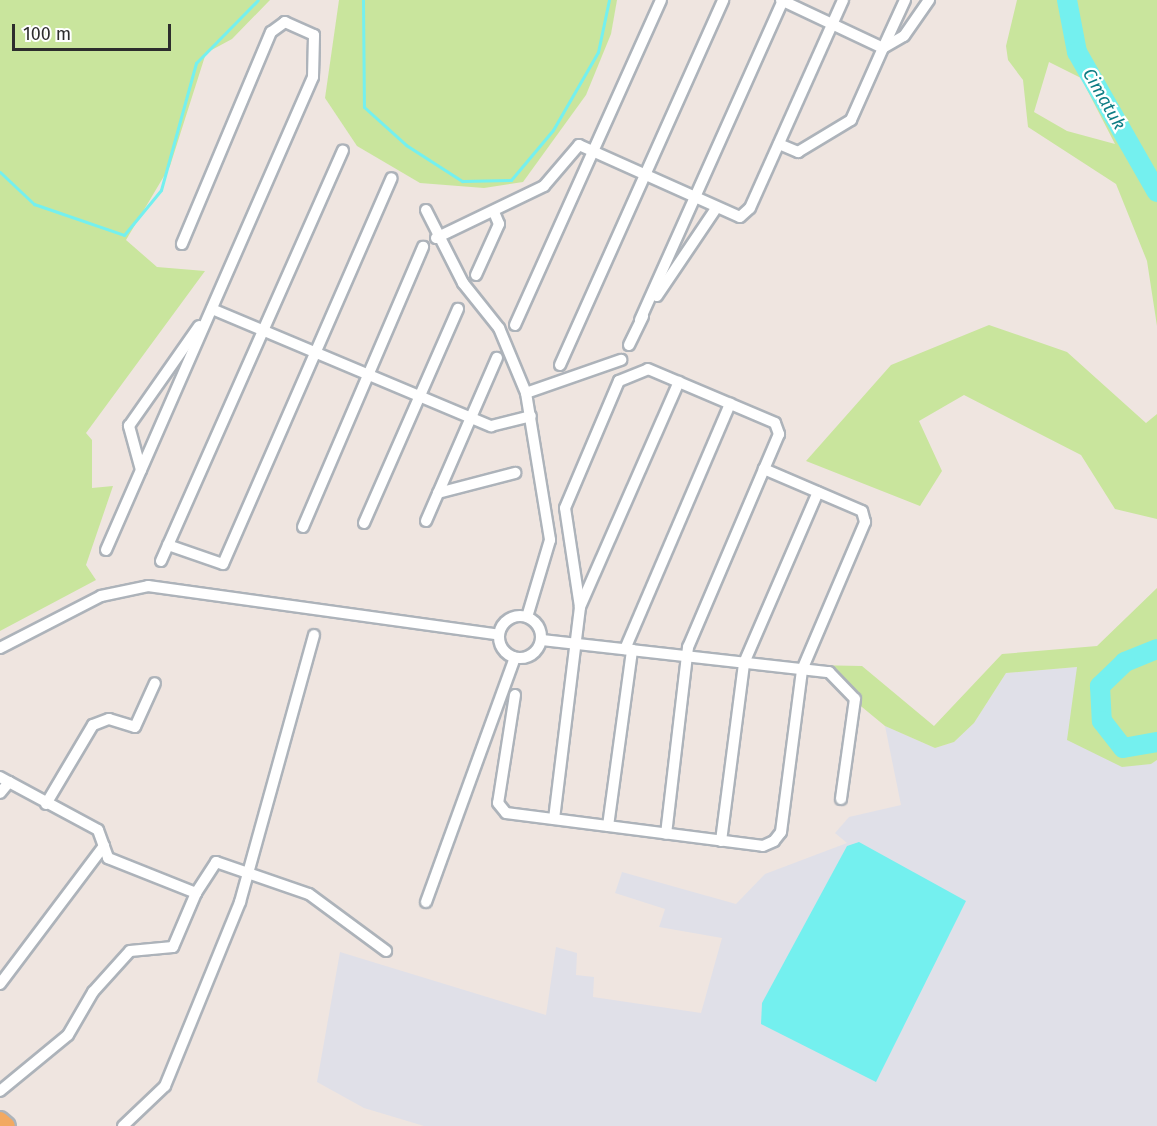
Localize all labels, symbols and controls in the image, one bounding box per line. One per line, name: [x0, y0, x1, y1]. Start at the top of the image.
scale bar: [15, 12, 174, 50]
text: 100 m: [23, 23, 71, 45]
water label: Cimatuk: [1078, 65, 1130, 133]

